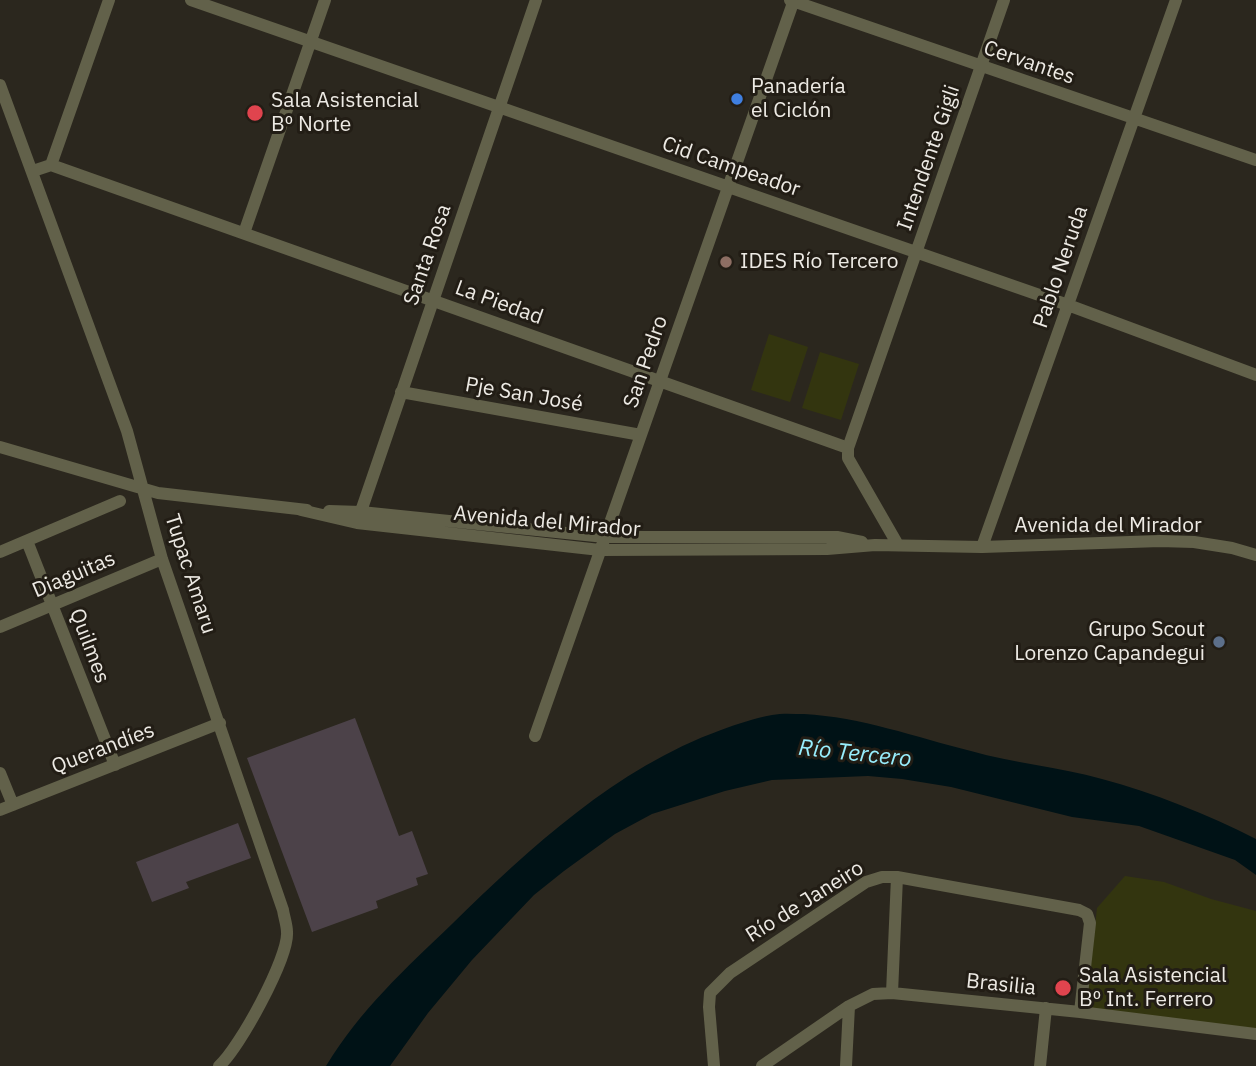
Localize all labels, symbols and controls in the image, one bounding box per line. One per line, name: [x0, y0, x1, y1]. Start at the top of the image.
street label: Cervantes: [980, 36, 1078, 90]
place label: Panadería el Ciclón: [751, 74, 846, 124]
street label: Intendente Gigli: [892, 82, 966, 234]
place label: Sala Asistencial Bº Norte: [271, 88, 419, 138]
marker: Panadería el Ciclón: [729, 91, 745, 107]
marker: Sala Asistencial Bº Norte: [245, 103, 265, 123]
street label: Cid Campeador: [659, 132, 803, 202]
street label: Santa Rosa: [399, 201, 457, 309]
street label: Pablo Neruda: [1028, 203, 1094, 331]
place label: IDES Río Tercero: [740, 249, 898, 275]
marker: IDES Río Tercero: [718, 254, 734, 270]
street label: La Piedad: [452, 275, 546, 331]
street label: San Pedro: [619, 313, 673, 411]
street label: Pje San José: [463, 372, 585, 418]
street label: Avenida del Mirador: [453, 501, 641, 543]
street label: Tupac Amaru: [159, 511, 221, 637]
street label: Avenida del Mirador: [1014, 513, 1202, 539]
street label: Diaguitas: [29, 546, 119, 604]
street label: Quilmes: [63, 605, 115, 687]
place label: Grupo Scout Lorenzo Capandegui: [1014, 617, 1205, 667]
marker: Grupo Scout Lorenzo Capandegui: [1211, 634, 1227, 650]
street label: Querandíes: [48, 718, 158, 780]
water label: Río Tercero: [797, 734, 913, 774]
street label: Río de Janeiro: [741, 856, 869, 948]
place label: Sala Asistencial Bº Int. Ferrero: [1079, 963, 1227, 1013]
street label: Brasilia: [965, 969, 1037, 1001]
marker: Sala Asistencial Bº Int. Ferrero: [1053, 978, 1073, 998]

